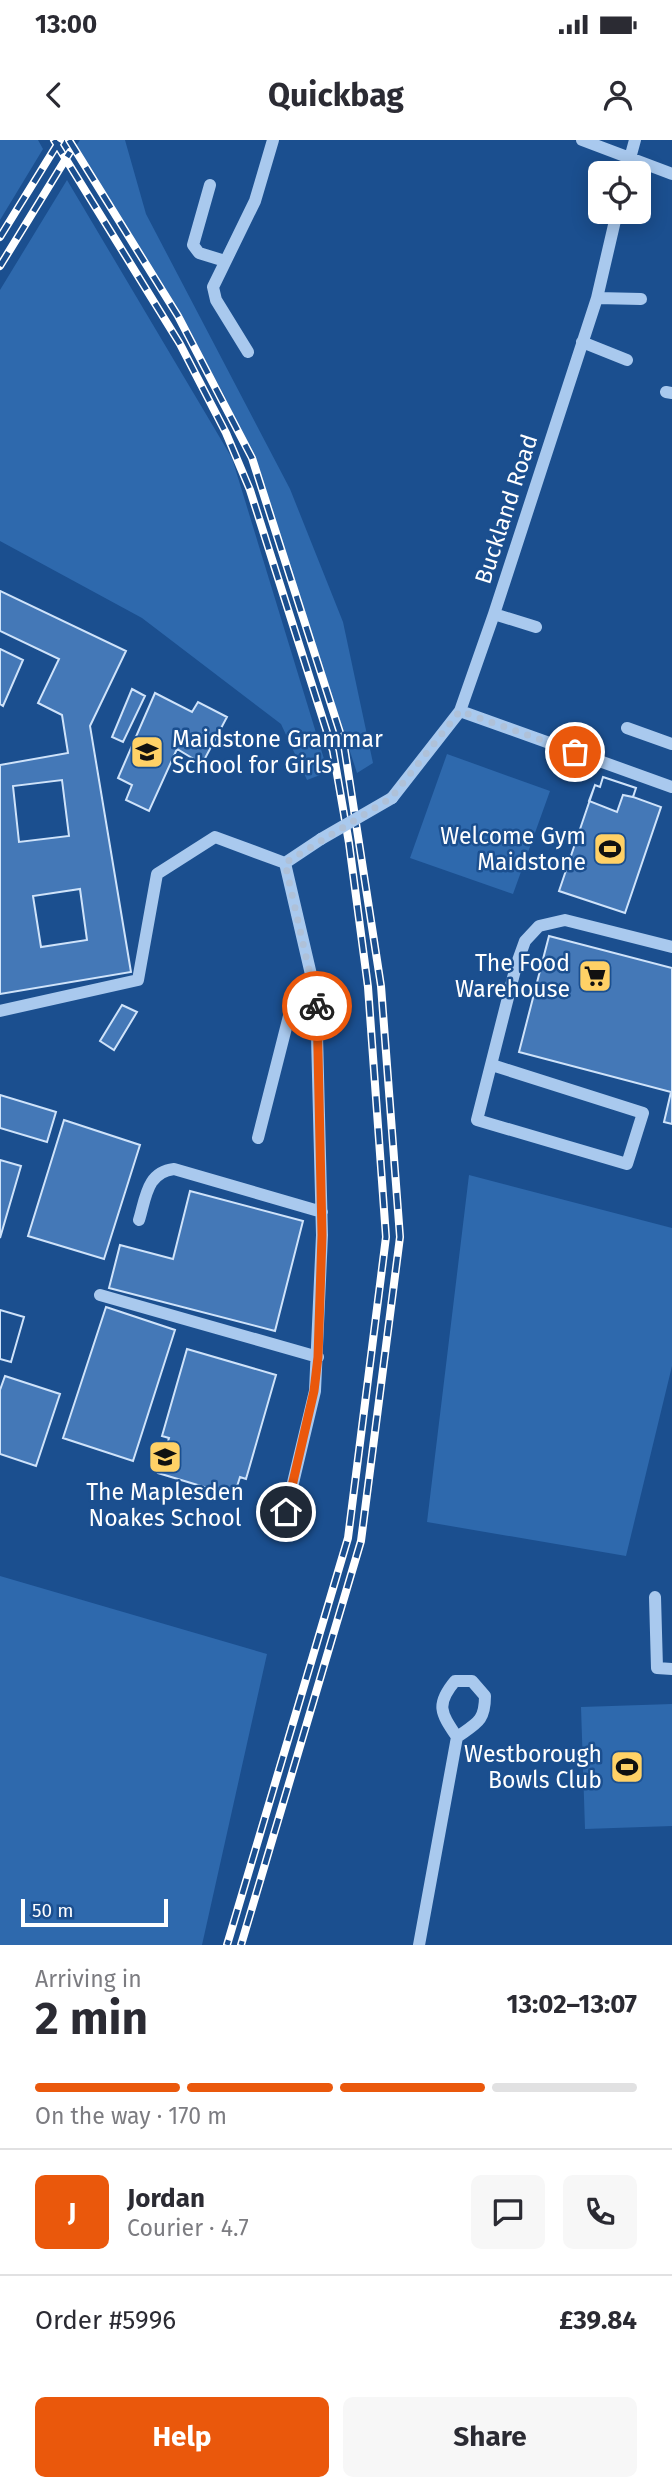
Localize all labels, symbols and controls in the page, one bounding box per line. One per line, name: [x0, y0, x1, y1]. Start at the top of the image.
text: 13:00: [35, 9, 97, 40]
icon: back: [35, 76, 73, 114]
text: Quickbag: [268, 76, 404, 114]
icon: person: [599, 76, 637, 114]
map controls: [588, 161, 651, 224]
button: locate: [588, 161, 651, 224]
street label: Buckland Road: [469, 431, 543, 587]
pin: [545, 722, 605, 782]
place label: Maidstone Grammar School for Girls: [172, 725, 383, 779]
school or university icon: Maidstone Grammar School for Girls: [128, 733, 166, 771]
icon: bag: [556, 733, 594, 771]
place label: Welcome Gym Maidstone: [440, 822, 586, 876]
sports icon: Welcome Gym Maidstone: [591, 830, 629, 868]
place label: The Food Warehouse: [455, 949, 570, 1003]
supermarket icon: The Food Warehouse: [576, 957, 614, 995]
courier: [282, 971, 352, 1041]
icon: bike: [298, 987, 336, 1025]
school or university icon: The Maplesden Noakes School: [146, 1438, 184, 1476]
place label: The Maplesden Noakes School: [86, 1478, 244, 1532]
pin: [256, 1482, 316, 1542]
icon: home: [267, 1493, 305, 1531]
place label: Westborough Bowls Club: [464, 1740, 602, 1794]
sports icon: Westborough Bowls Club: [608, 1748, 646, 1786]
scale bar: [21, 1896, 168, 1928]
text: 50 m: [32, 1899, 73, 1922]
text: Arriving in: [35, 1965, 142, 1993]
text: 13:02–13:07: [506, 1989, 637, 2020]
text: 2 min: [35, 1991, 148, 2046]
text: On the way · 170 m: [35, 2102, 227, 2130]
button: chat: [471, 2175, 545, 2249]
button: phone: [563, 2175, 637, 2249]
text: Jordan: [127, 2183, 205, 2214]
text: J: [68, 2197, 76, 2228]
text: Courier · 4.7: [127, 2214, 249, 2242]
text: Order #5996: [35, 2305, 176, 2336]
text: £39.84: [559, 2305, 637, 2336]
button: Help: [35, 2397, 329, 2477]
button: Share: [343, 2397, 637, 2477]

